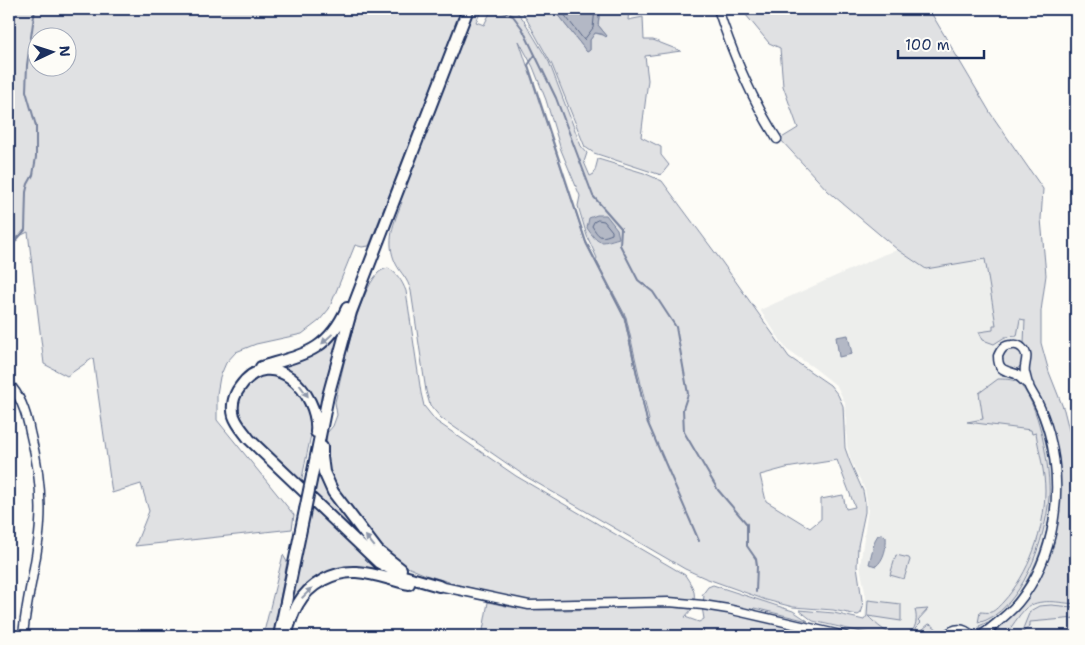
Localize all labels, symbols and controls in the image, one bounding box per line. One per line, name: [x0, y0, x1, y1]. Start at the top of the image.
north arrow: [28, 28, 78, 78]
scale bar: [898, 28, 984, 60]
text: 100 m: [905, 35, 950, 55]
text: N: [56, 45, 74, 57]
one-way arrow: [321, 333, 333, 345]
one-way arrow: [299, 384, 309, 398]
one-way arrow: [364, 535, 375, 548]
one-way arrow: [300, 587, 312, 599]

